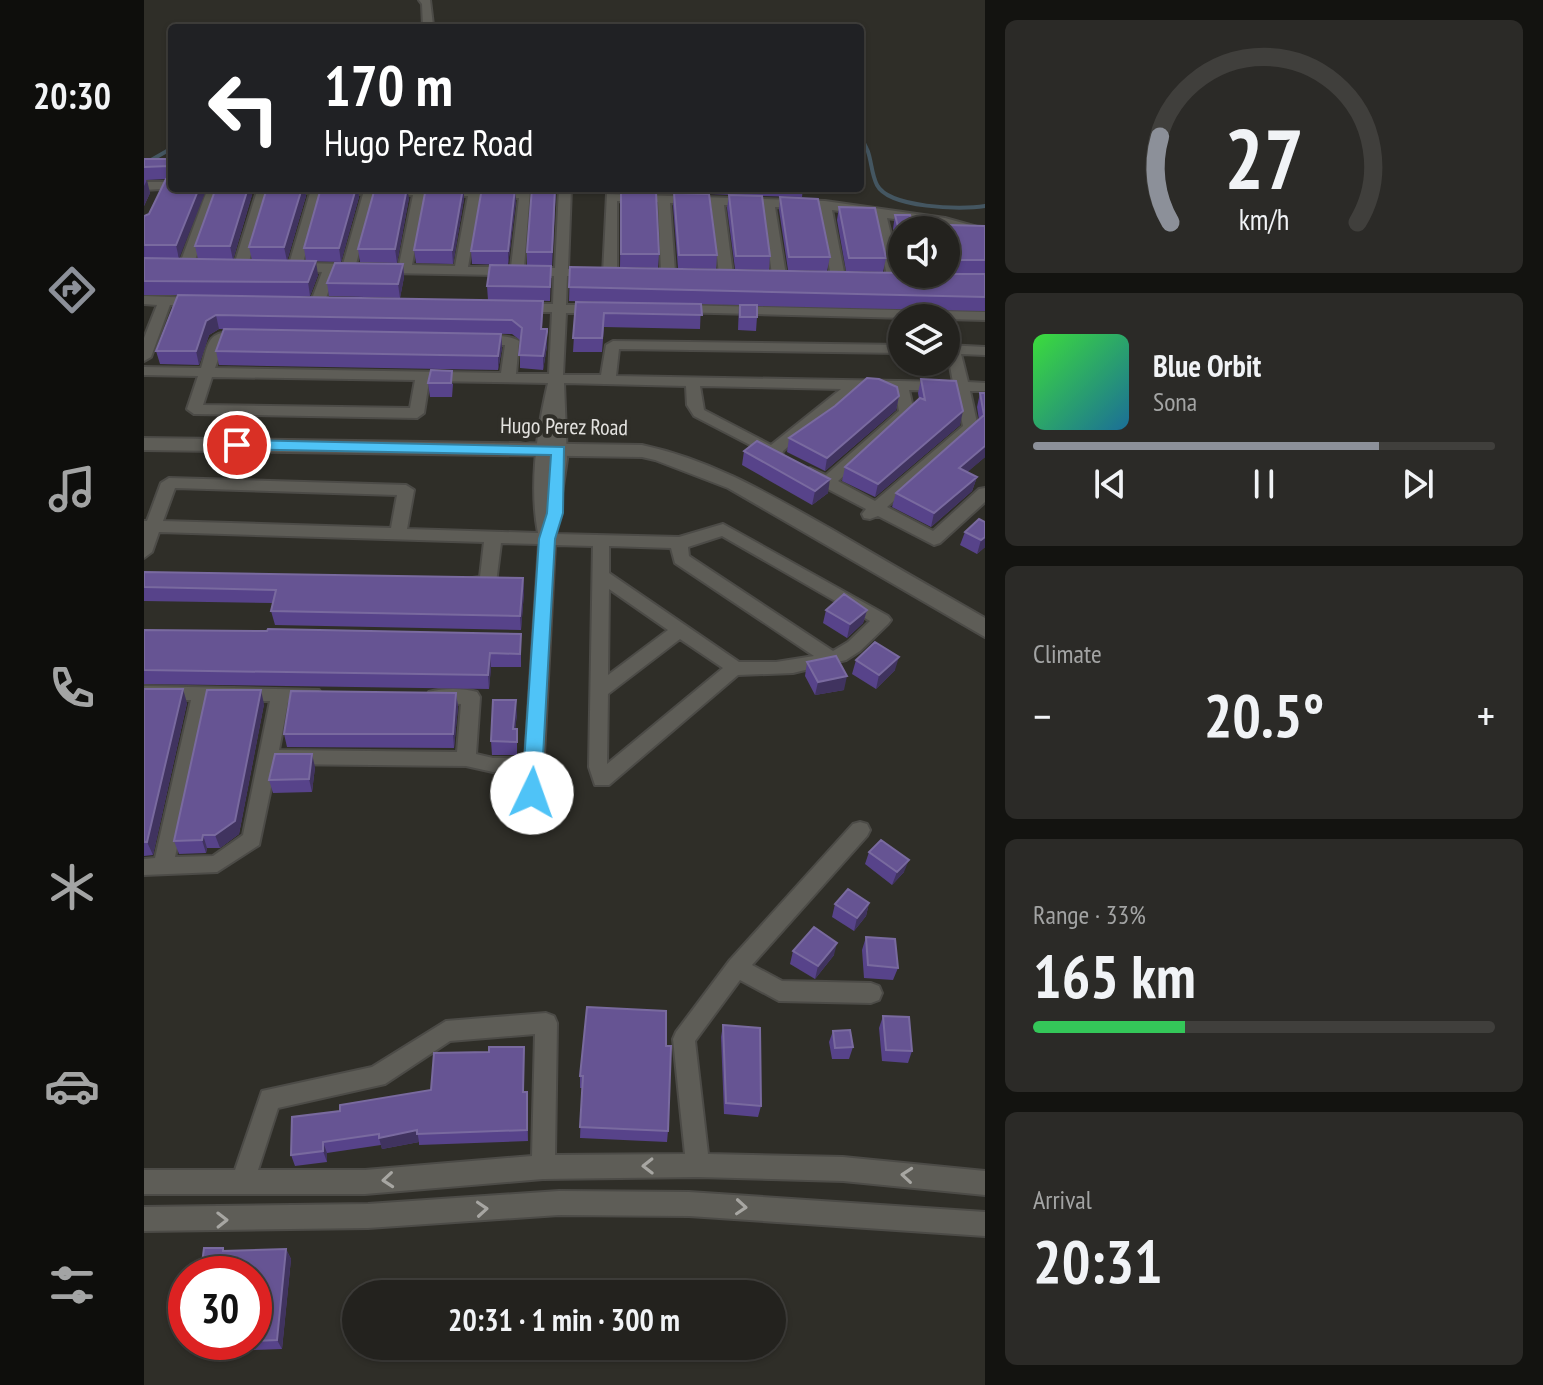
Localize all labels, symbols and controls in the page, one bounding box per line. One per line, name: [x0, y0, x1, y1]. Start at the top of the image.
text: 170 m: [324, 49, 453, 121]
icon: left: [192, 56, 296, 160]
text: 20:30: [33, 72, 111, 119]
text: 27: [1224, 103, 1304, 211]
text: Hugo Perez Road: [324, 119, 533, 166]
text: km/h: [1239, 201, 1289, 238]
map controls: [888, 216, 960, 376]
button: sound: [888, 216, 960, 288]
icon: directions: [44, 262, 100, 318]
button: layers: [888, 304, 960, 376]
text: Blue Orbit: [1153, 346, 1261, 385]
text: Sona: [1153, 385, 1197, 418]
pin: [203, 411, 271, 479]
street label: Hugo Perez Road: [500, 411, 628, 441]
icon: arrive: [215, 423, 259, 467]
icon: music: [44, 461, 100, 517]
icon: previous: [1088, 462, 1132, 506]
icon: pause: [1242, 462, 1286, 506]
icon: next: [1396, 462, 1440, 506]
text: Climate: [1033, 637, 1102, 670]
icon: phone: [44, 660, 100, 716]
text: 20.5°: [1204, 676, 1324, 754]
text: −: [1033, 687, 1051, 744]
text: +: [1477, 687, 1495, 744]
position arrow: [490, 751, 574, 835]
icon: climate: [44, 859, 100, 915]
text: Range · 33%: [1033, 898, 1146, 931]
text: 165 km: [1033, 937, 1196, 1015]
icon: car: [44, 1058, 100, 1114]
one-way arrow: [641, 1157, 654, 1175]
one-way arrow: [900, 1167, 913, 1184]
one-way arrow: [381, 1171, 394, 1188]
text: Arrival: [1033, 1183, 1092, 1216]
one-way arrow: [735, 1198, 748, 1215]
one-way arrow: [476, 1201, 489, 1218]
one-way arrow: [216, 1211, 229, 1229]
text: 20:31: [1033, 1222, 1163, 1300]
speed limit sign: 30: [168, 1256, 272, 1360]
icon: filters: [44, 1257, 100, 1313]
text: 20:31 · 1 min · 300 m: [448, 1300, 680, 1339]

